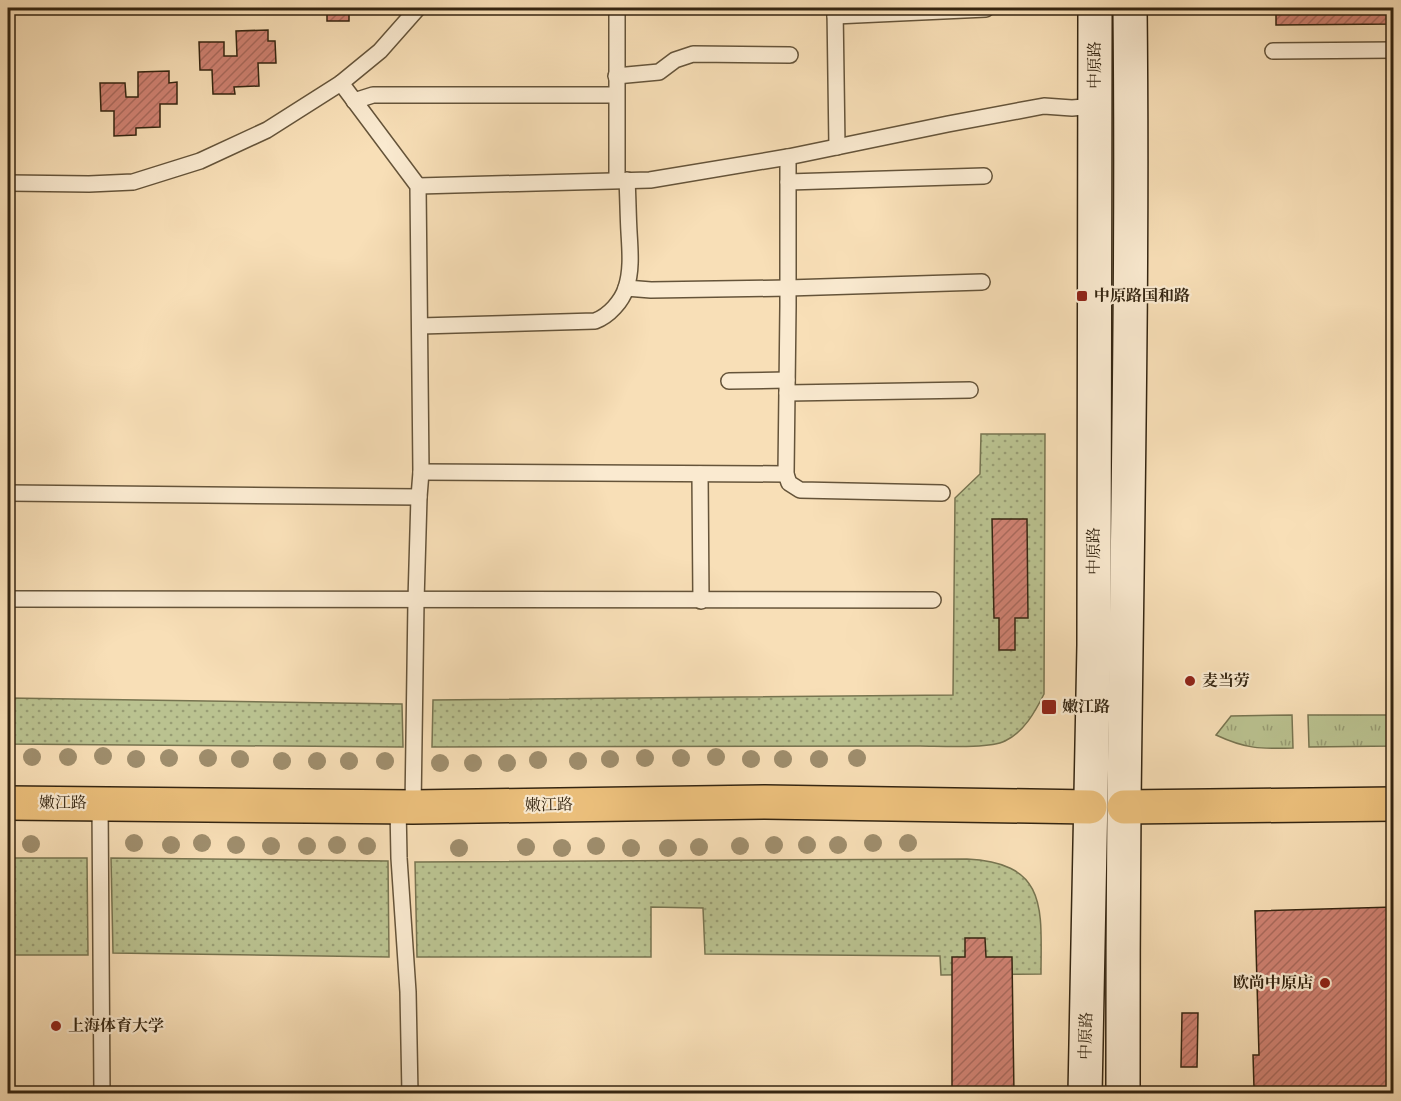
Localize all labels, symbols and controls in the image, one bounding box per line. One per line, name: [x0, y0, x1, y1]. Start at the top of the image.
street label: 中原路: [1084, 41, 1106, 89]
place label: 中原路国和路: [1094, 285, 1190, 307]
marker: 中原路国和路: [1075, 289, 1089, 303]
street label: 中原路: [1083, 527, 1105, 575]
place label: 麦当劳: [1202, 670, 1250, 692]
marker: 麦当劳: [1183, 674, 1197, 688]
place label: 嫩江路: [1062, 696, 1110, 718]
marker: 嫩江路: [1040, 698, 1058, 716]
street label: 嫩江路: [39, 792, 87, 814]
street label: 嫩江路: [525, 794, 573, 816]
place label: 欧尚中原店: [1233, 972, 1313, 994]
marker: 欧尚中原店: [1318, 976, 1332, 990]
street label: 中原路: [1075, 1012, 1097, 1060]
place label: 上海体育大学: [68, 1015, 164, 1037]
marker: 上海体育大学: [49, 1019, 63, 1033]

